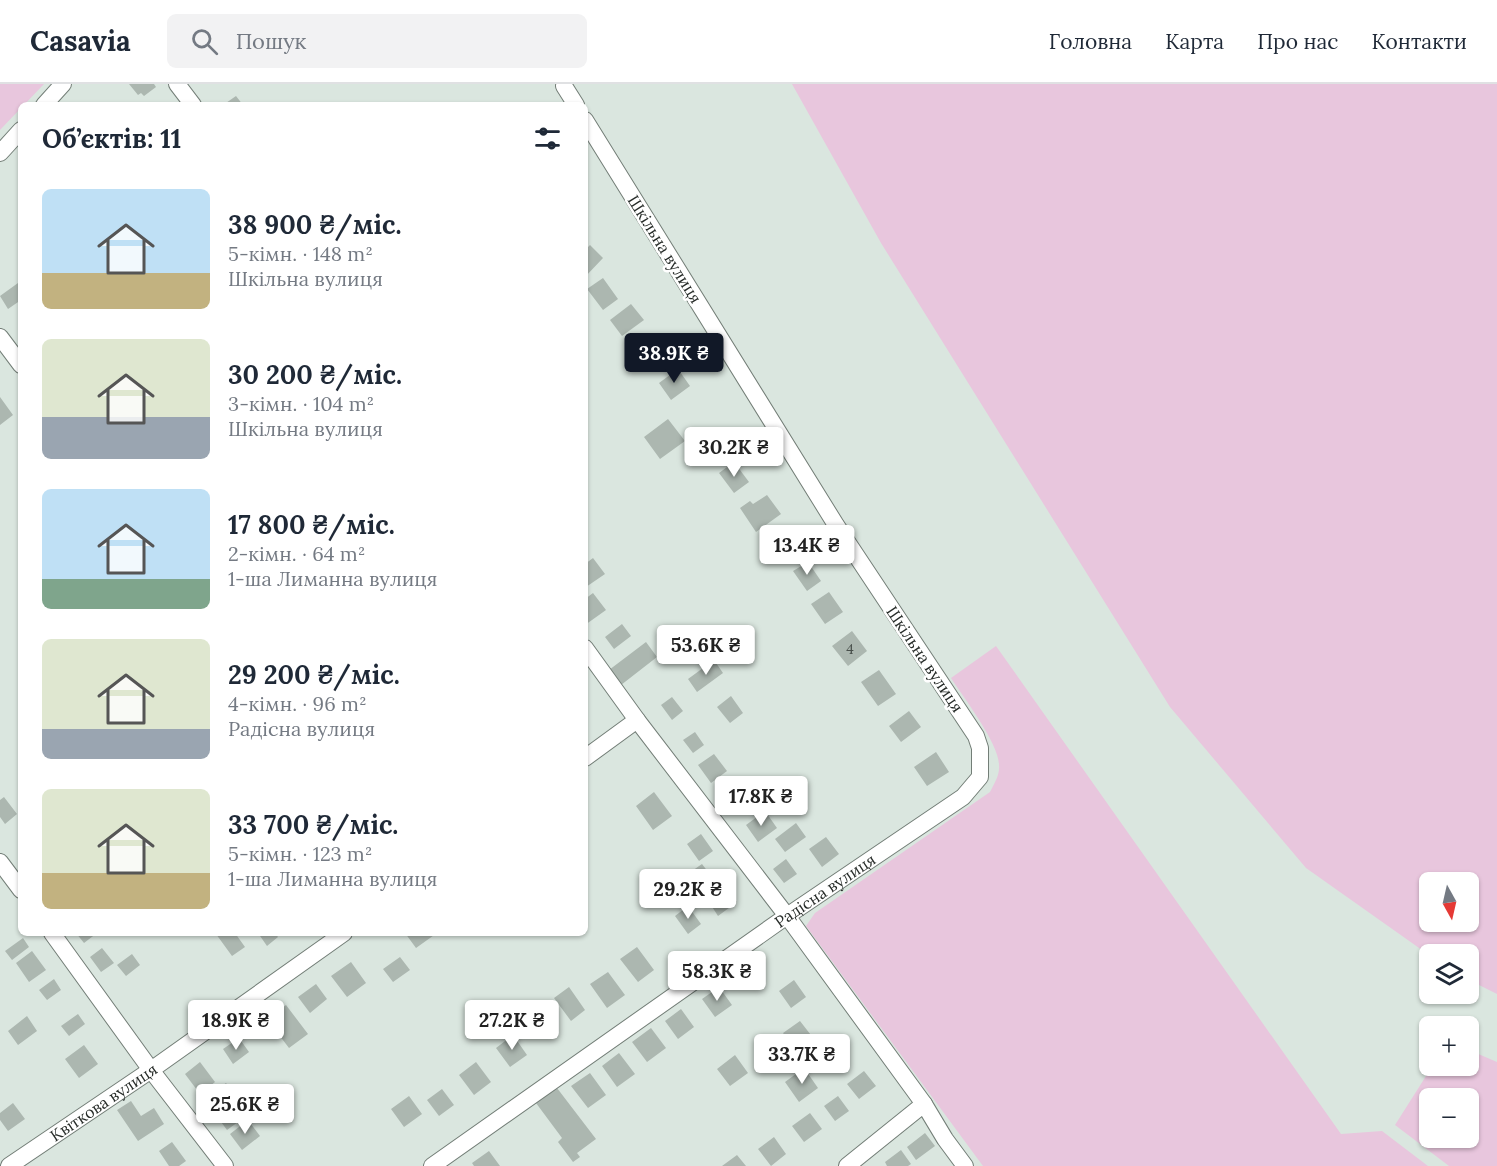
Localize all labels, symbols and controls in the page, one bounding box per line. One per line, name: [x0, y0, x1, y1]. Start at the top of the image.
search box: [167, 14, 587, 68]
text: Casavia: [30, 23, 131, 59]
icon: search: [188, 25, 221, 58]
text: Пошук: [236, 27, 306, 55]
text: Головна: [1049, 28, 1132, 55]
text: Карта: [1165, 28, 1224, 55]
text: Про нас: [1257, 28, 1339, 55]
text: Контакти: [1372, 28, 1467, 55]
text: Об’єктів: 11: [42, 122, 181, 155]
icon: filters: [531, 122, 564, 155]
street label: Шкільна вулиця: [624, 191, 706, 307]
text: 38 900 ₴/міс.: [228, 208, 402, 241]
icon: home: [90, 213, 162, 285]
text: 5-кімн. · 148 m²: [228, 241, 373, 266]
text: Шкільна вулиця: [228, 266, 383, 291]
pin: 38.9K ₴: [619, 333, 729, 384]
text: 38.9K ₴: [638, 340, 710, 365]
text: 30 200 ₴/міс.: [228, 358, 402, 391]
icon: home: [90, 363, 162, 435]
text: 3-кімн. · 104 m²: [228, 391, 374, 416]
text: Шкільна вулиця: [228, 416, 383, 441]
pin: 30.2K ₴: [679, 427, 789, 478]
text: 30.2K ₴: [698, 434, 770, 459]
text: 17 800 ₴/міс.: [228, 508, 395, 541]
icon: home: [90, 513, 162, 585]
pin: 13.4K ₴: [752, 525, 862, 576]
text: 13.4K ₴: [773, 532, 841, 557]
text: 2-кімн. · 64 m²: [228, 541, 365, 566]
text: 1-ша Лиманна вулиця: [228, 566, 437, 591]
street label: Шкільна вулиця: [882, 602, 968, 716]
pin: 53.6K ₴: [651, 625, 761, 676]
text: 53.6K ₴: [671, 632, 741, 657]
house number: 4: [846, 640, 854, 658]
text: 29 200 ₴/міс.: [228, 658, 400, 691]
icon: home: [90, 663, 162, 735]
text: 4-кімн. · 96 m²: [228, 691, 367, 716]
text: Радісна вулиця: [228, 716, 375, 741]
pin: 17.8K ₴: [706, 776, 816, 827]
text: 17.8K ₴: [729, 783, 793, 808]
text: 33 700 ₴/міс.: [228, 808, 398, 841]
icon: home: [90, 813, 162, 885]
text: 5-кімн. · 123 m²: [228, 841, 372, 866]
street label: Радісна вулиця: [771, 849, 879, 932]
text: 1-ша Лиманна вулиця: [228, 866, 437, 891]
pin: 29.2K ₴: [633, 869, 743, 920]
north arrow: [1419, 872, 1479, 932]
map controls: [1419, 872, 1479, 1148]
text: 29.2K ₴: [653, 876, 723, 901]
button: layers: [1419, 944, 1479, 1004]
pin: 58.3K ₴: [662, 951, 772, 1002]
text: 58.3K ₴: [682, 958, 752, 983]
pin: 18.9K ₴: [181, 1000, 291, 1051]
pin: 27.2K ₴: [457, 1000, 567, 1051]
text: 18.9K ₴: [202, 1007, 270, 1032]
text: 27.2K ₴: [479, 1007, 545, 1032]
button: +: [1419, 1016, 1479, 1076]
pin: 33.7K ₴: [747, 1034, 857, 1085]
text: 33.7K ₴: [768, 1041, 836, 1066]
street label: Квіткова вулиця: [46, 1059, 161, 1146]
pin: 25.6K ₴: [190, 1084, 300, 1135]
button: −: [1419, 1088, 1479, 1148]
text: 25.6K ₴: [210, 1091, 280, 1116]

